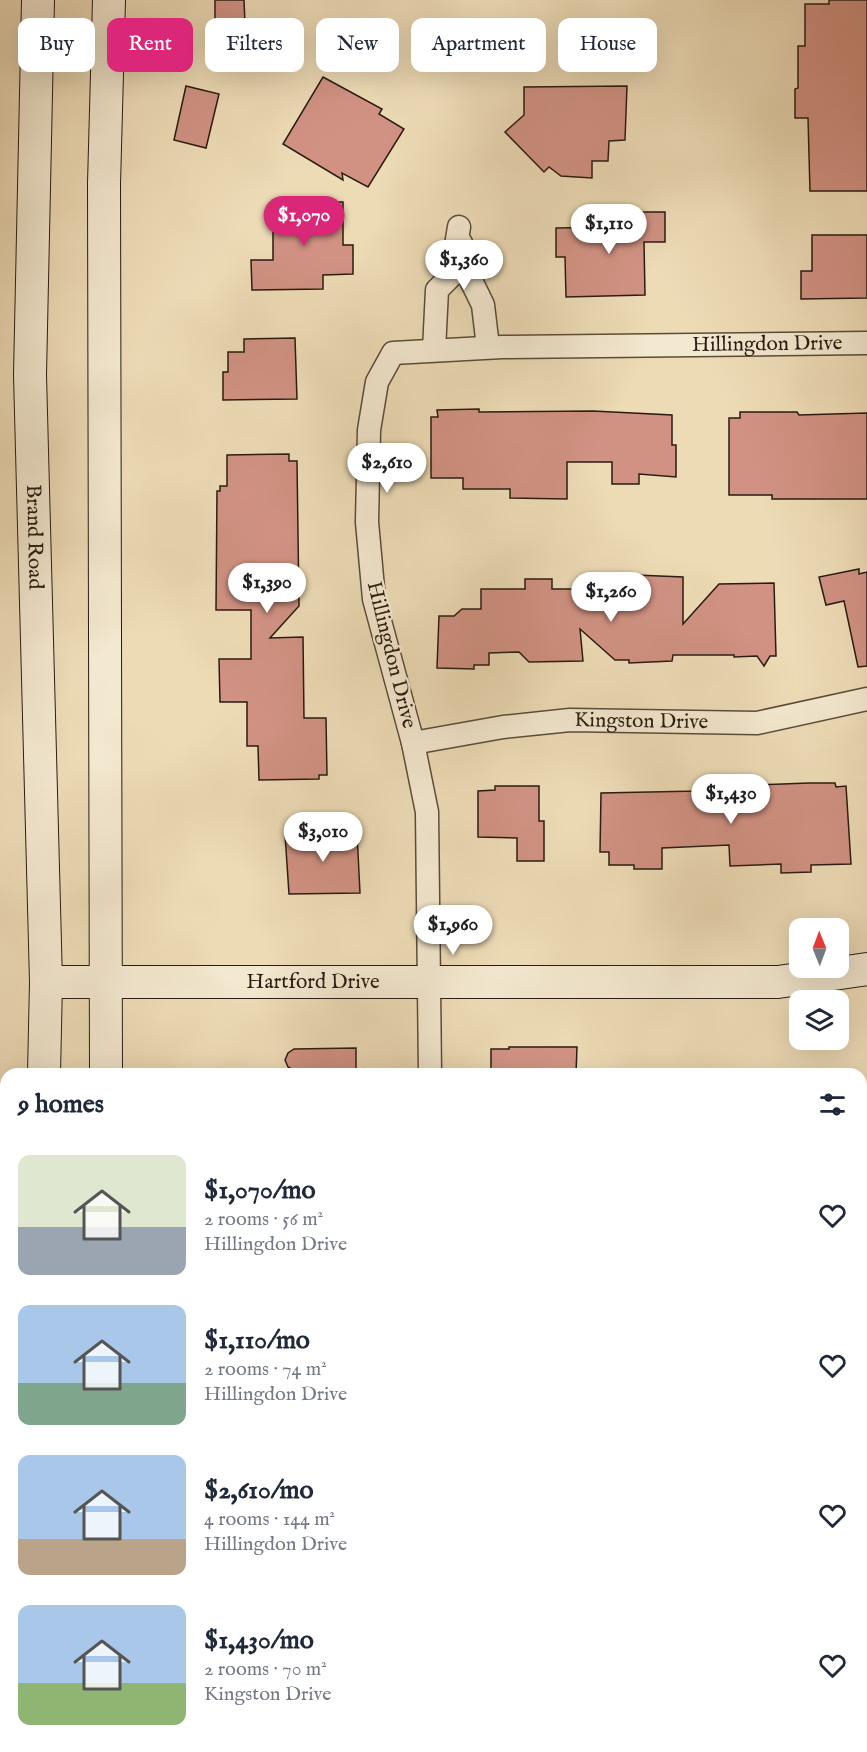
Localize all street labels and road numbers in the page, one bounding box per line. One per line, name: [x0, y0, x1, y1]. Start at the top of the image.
street label: Hillingdon Drive: [692, 330, 843, 358]
street label: Brand Road: [19, 484, 49, 591]
street label: Hillingdon Drive: [360, 579, 422, 732]
street label: Kingston Drive: [574, 707, 709, 736]
street label: Hartford Drive: [246, 969, 380, 996]

